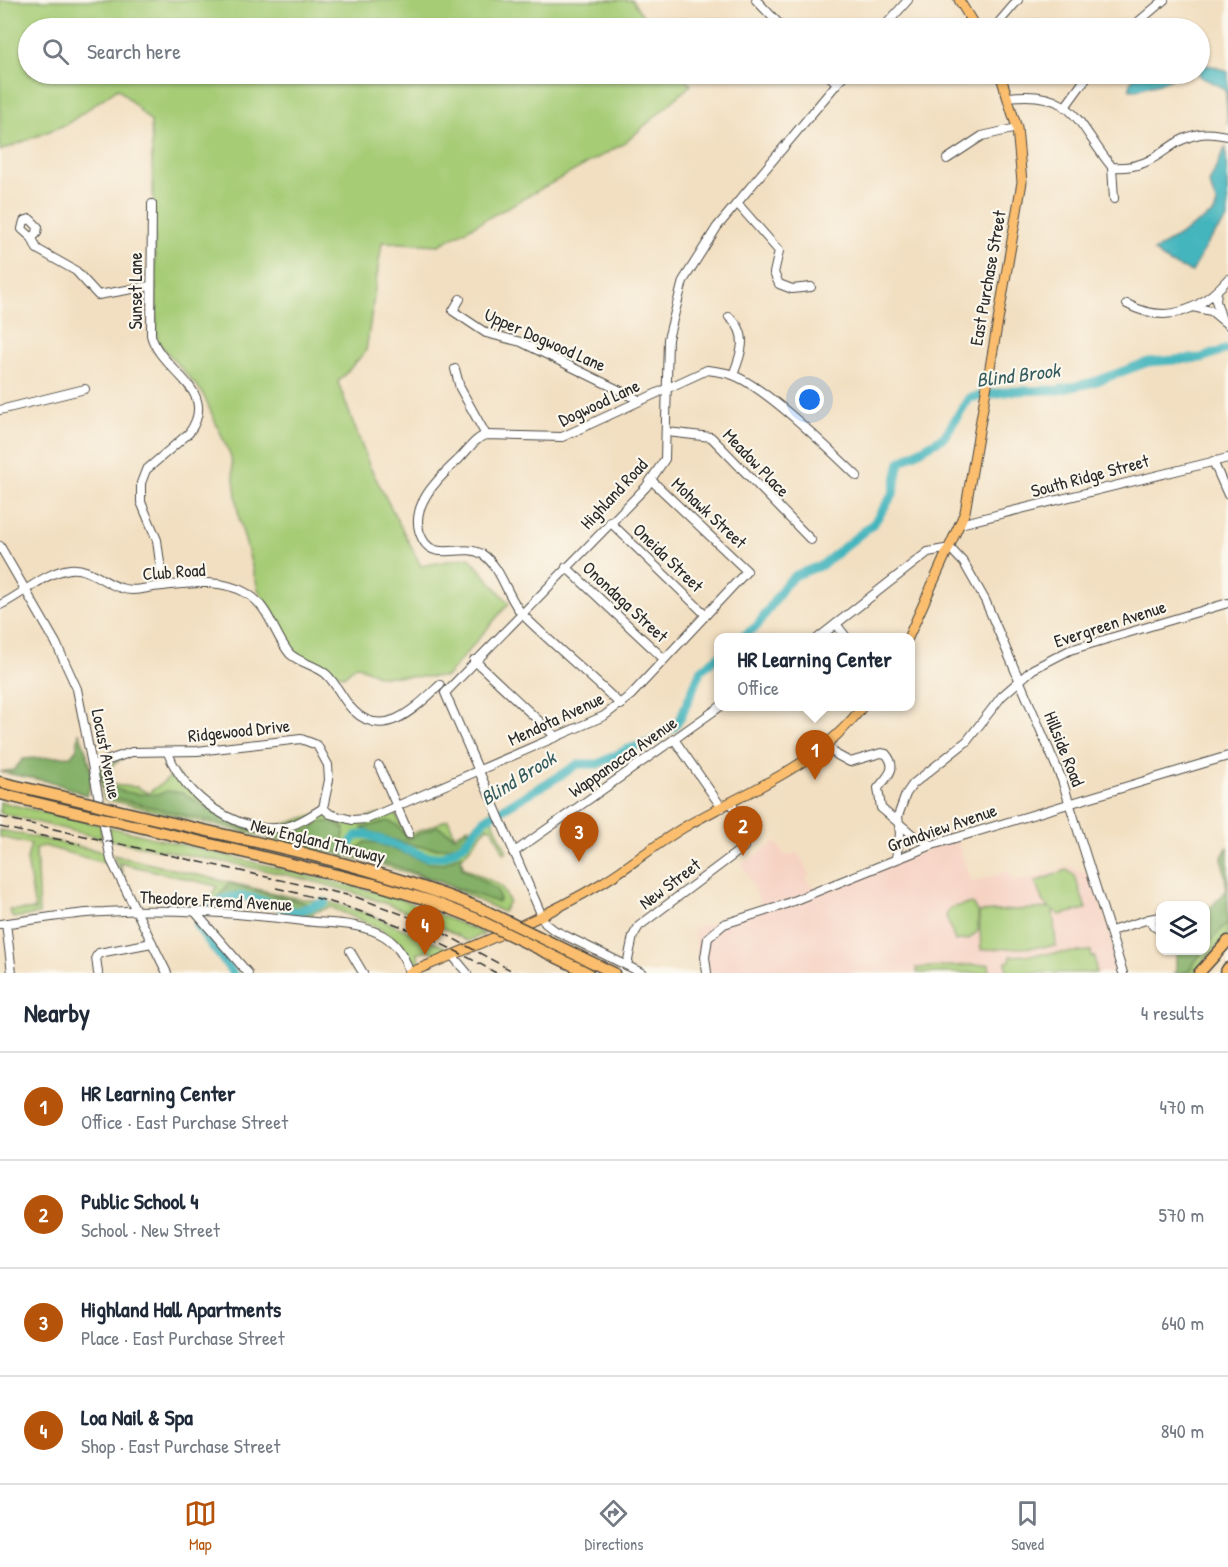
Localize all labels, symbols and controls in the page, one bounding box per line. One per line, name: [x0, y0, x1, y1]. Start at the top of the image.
search box: [18, 18, 1210, 84]
icon: search: [39, 35, 72, 68]
text: Search here: [87, 36, 181, 66]
street label: East Purchase Street: [963, 208, 1012, 347]
street label: Sunset Lane: [123, 252, 148, 330]
street label: Upper Dogwood Lane: [481, 302, 610, 377]
water label: Blind Brook: [975, 356, 1063, 393]
street label: Dogwood Lane: [554, 373, 643, 432]
your location: [795, 385, 824, 414]
street label: Meadow Place: [717, 423, 795, 502]
street label: South Ridge Street: [1028, 448, 1152, 503]
street label: Highland Road: [574, 453, 653, 535]
street label: Mohawk Street: [666, 471, 753, 555]
street label: Oneida Street: [627, 518, 710, 598]
street label: Onondaga Street: [577, 555, 674, 648]
street label: Club Road: [142, 557, 206, 586]
street label: Evergreen Avenue: [1051, 594, 1169, 653]
popup: [714, 633, 915, 711]
text: HR Learning Center: [737, 644, 892, 674]
text: Office: [737, 674, 779, 701]
street label: Mendota Avenue: [504, 685, 608, 752]
street label: Locust Avenue: [86, 707, 127, 801]
street label: Hillside Road: [1038, 707, 1091, 790]
street label: Wappanocca Avenue: [564, 710, 682, 803]
street label: Ridgewood Drive: [187, 713, 291, 748]
pin: 1: [796, 730, 834, 780]
water label: Blind Brook: [475, 743, 562, 811]
street label: Grandview Avenue: [884, 797, 1000, 858]
pin: 2: [724, 806, 762, 856]
street label: New England Thruway: [248, 812, 388, 869]
pin: 3: [560, 812, 598, 862]
street label: New Street: [634, 852, 706, 915]
street label: Theodore Fremd Avenue: [139, 884, 293, 917]
map controls: [1156, 901, 1210, 955]
button: layers: [1156, 901, 1210, 955]
pin: 4: [406, 906, 444, 955]
text: Nearby: [24, 995, 90, 1030]
text: 4 results: [1141, 999, 1204, 1026]
text: HR Learning Center: [81, 1078, 236, 1108]
text: 1: [40, 1093, 47, 1120]
text: 470 m: [1159, 1093, 1204, 1120]
text: Office · East Purchase Street: [81, 1108, 288, 1135]
text: Public School 4: [81, 1186, 199, 1216]
text: 2: [39, 1201, 48, 1228]
text: 570 m: [1158, 1201, 1204, 1228]
text: School · New Street: [81, 1216, 220, 1243]
text: Highland Hall Apartments: [81, 1294, 281, 1324]
text: 3: [39, 1309, 48, 1336]
text: 640 m: [1161, 1309, 1204, 1336]
text: Place · East Purchase Street: [81, 1324, 285, 1351]
text: Loa Nail & Spa: [81, 1402, 193, 1432]
text: 4: [40, 1417, 47, 1444]
text: 840 m: [1161, 1417, 1204, 1444]
text: Shop · East Purchase Street: [81, 1432, 280, 1459]
tab: Map: [184, 1497, 217, 1555]
tab: Directions: [585, 1497, 643, 1555]
tab: Saved: [1011, 1497, 1044, 1555]

